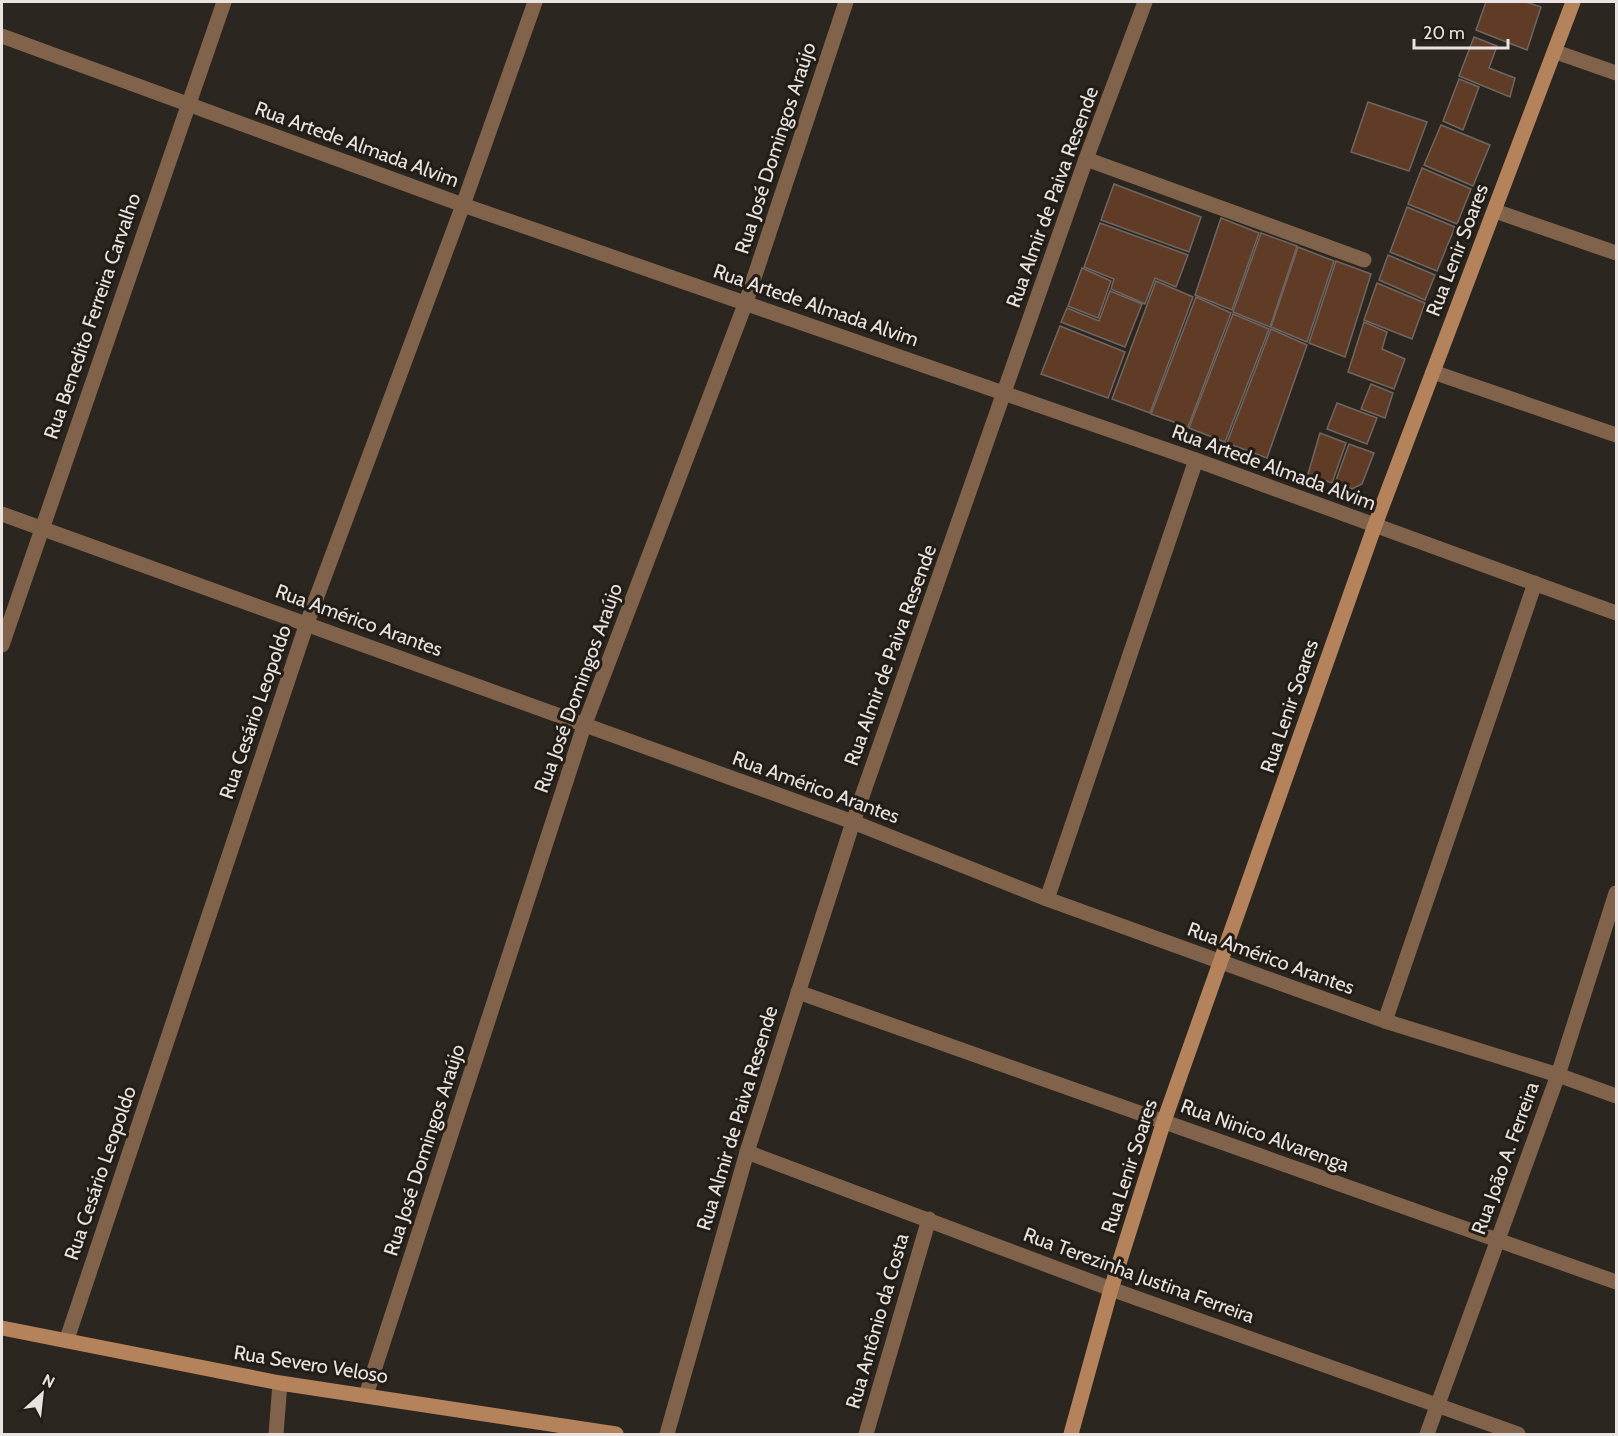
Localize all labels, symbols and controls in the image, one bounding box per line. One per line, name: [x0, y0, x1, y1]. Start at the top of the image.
scale bar: [1414, 12, 1508, 50]
text: 20 m: [1423, 22, 1465, 44]
street label: Rua José Domingos Araújo: [729, 39, 821, 257]
street label: Rua Almir de Paiva Resende: [1001, 83, 1103, 311]
street label: Rua Artede Almada Alvim: [252, 96, 462, 192]
street label: Rua Lenir Soares: [1421, 181, 1493, 319]
street label: Rua Benedito Ferreira Carvalho: [39, 190, 145, 442]
street label: Rua Artede Almada Alvim: [710, 259, 922, 351]
street label: Rua Artede Almada Alvim: [1169, 419, 1379, 515]
street label: Rua Almir de Paiva Resende: [839, 541, 941, 769]
street label: Rua Américo Arantes: [272, 579, 446, 661]
street label: Rua José Domingos Araújo: [529, 580, 627, 796]
street label: Rua Cesário Leopoldo: [214, 622, 296, 802]
street label: Rua Lenir Soares: [1255, 636, 1323, 776]
street label: Rua Américo Arantes: [729, 746, 903, 828]
street label: Rua Américo Arantes: [1184, 917, 1358, 999]
street label: Rua Almir de Paiva Resende: [691, 1003, 783, 1233]
street label: Rua José Domingos Araújo: [378, 1041, 470, 1259]
street label: Rua João A. Ferreira: [1466, 1078, 1544, 1238]
street label: Rua Cesário Leopoldo: [59, 1083, 141, 1263]
street label: Rua Ninico Alvarenga: [1177, 1093, 1353, 1177]
street label: Rua Lenir Soares: [1096, 1096, 1162, 1236]
street label: Rua Terezinha Justina Ferreira: [1020, 1222, 1258, 1328]
street label: Rua Antônio da Costa: [840, 1230, 914, 1411]
street label: Rua Severo Veloso: [232, 1340, 390, 1388]
north arrow: [12, 1364, 72, 1424]
text: N: [39, 1370, 58, 1392]

